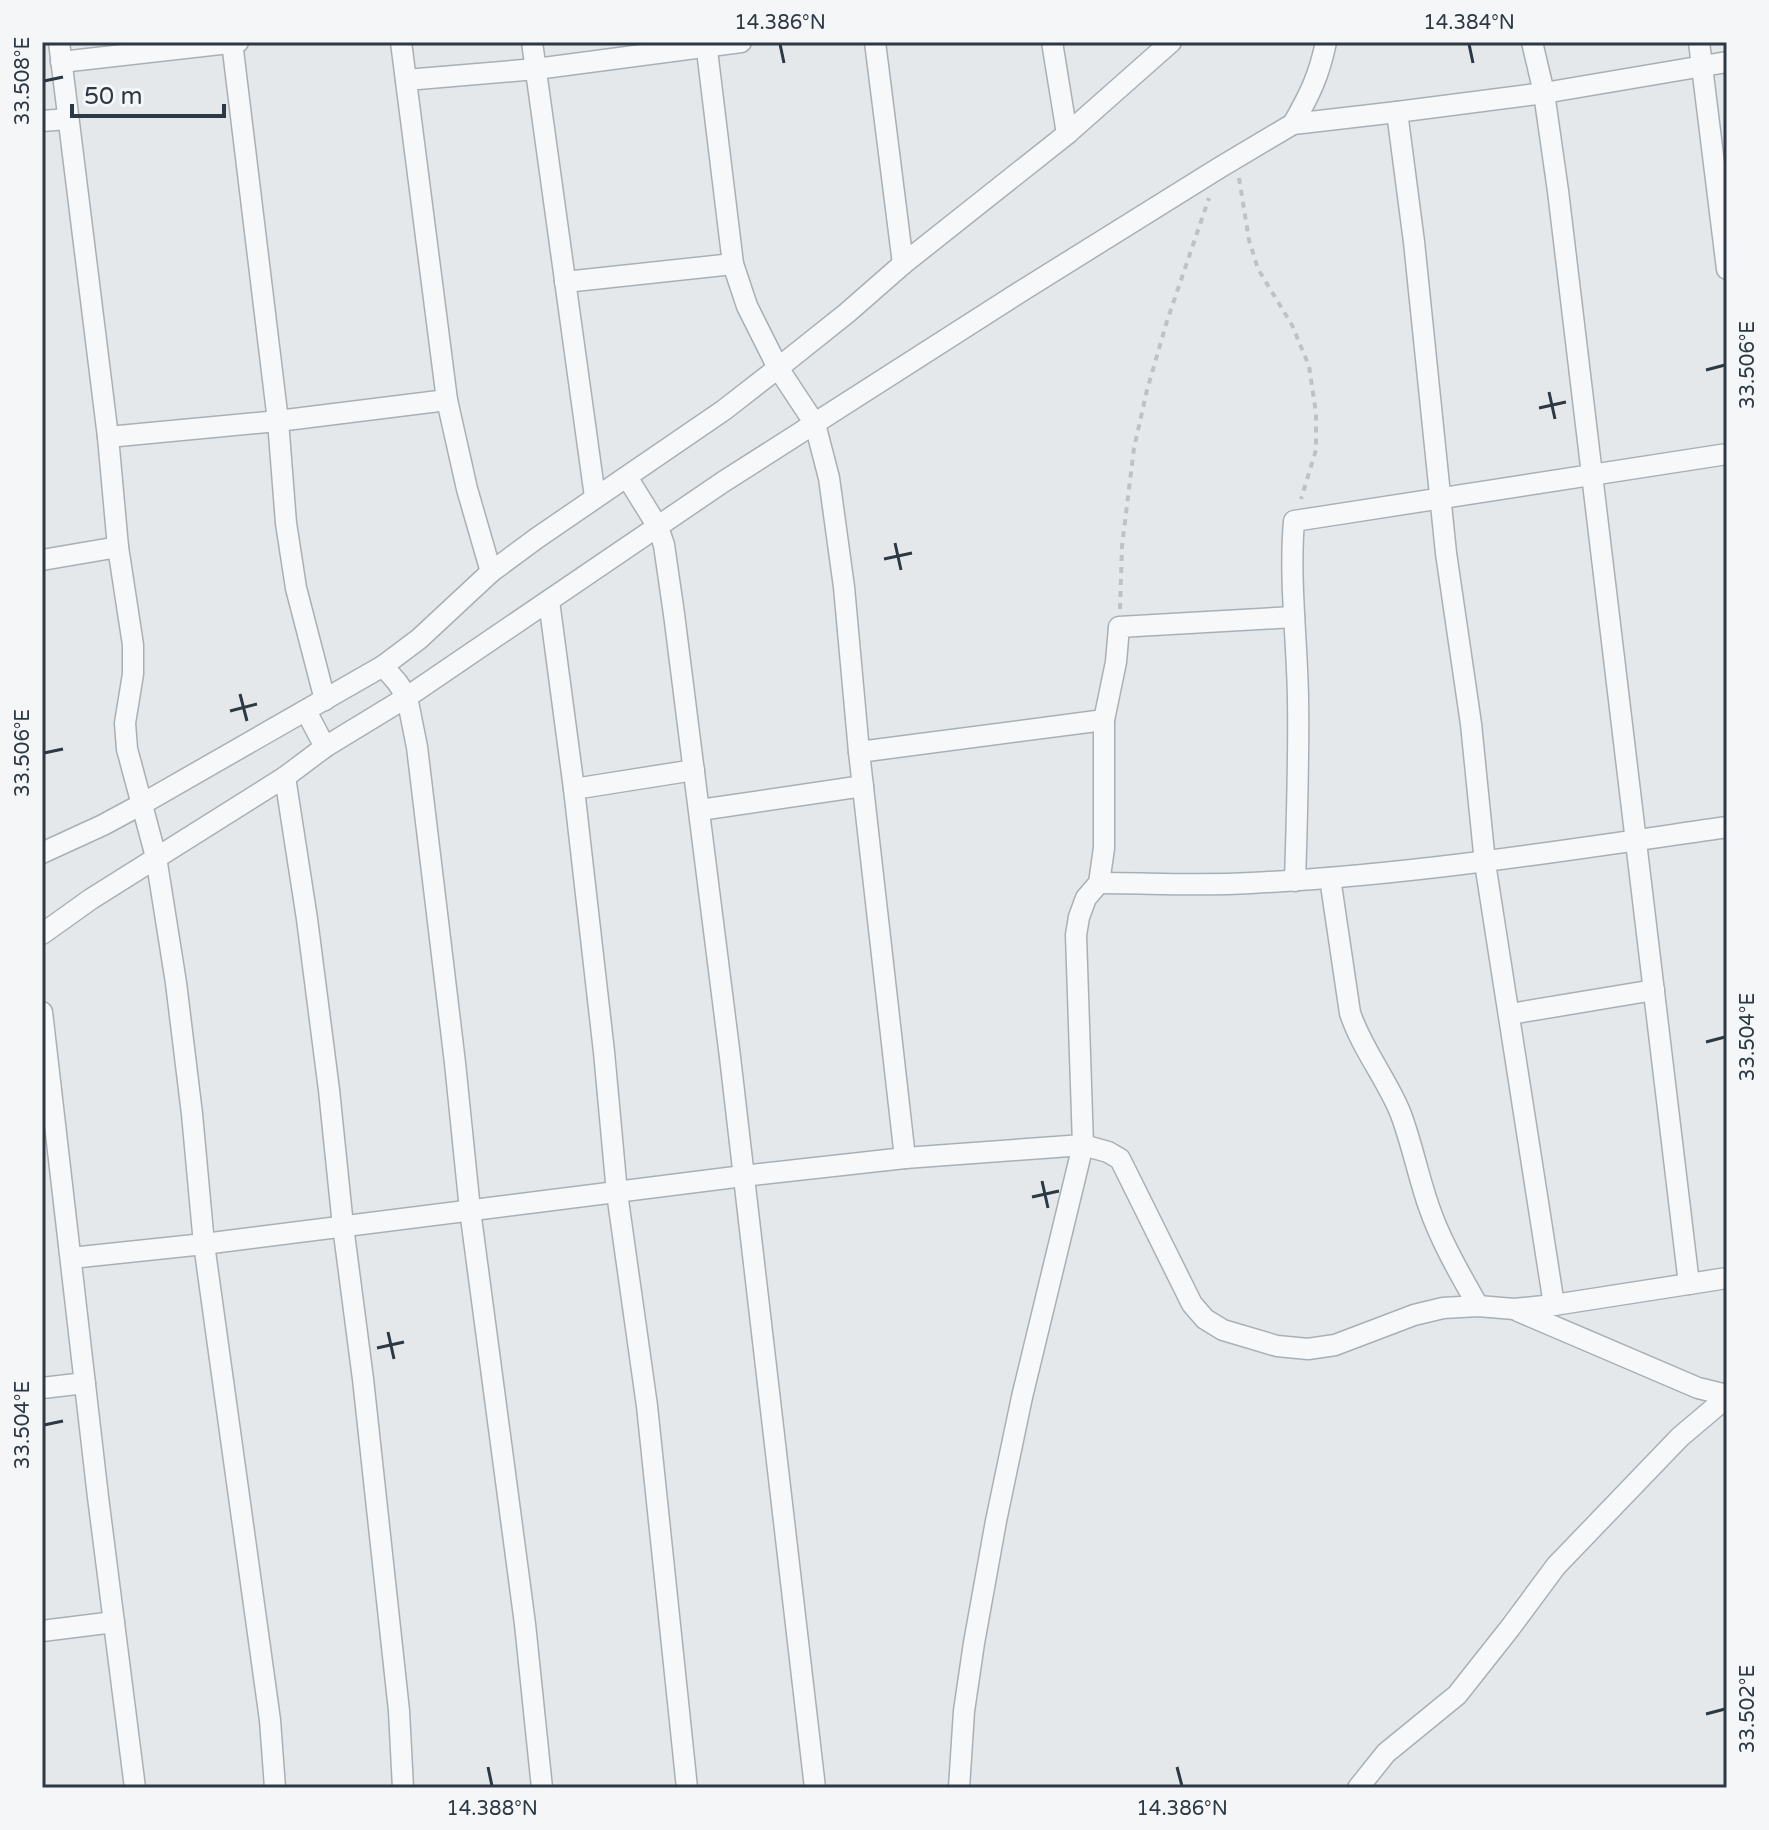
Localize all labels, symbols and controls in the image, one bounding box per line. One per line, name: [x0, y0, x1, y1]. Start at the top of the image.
text: 14.386°N: [734, 11, 826, 35]
text: 14.384°N: [1423, 11, 1515, 35]
text: 33.508°E: [11, 37, 35, 125]
scale bar: [72, 68, 224, 118]
text: 50 m: [84, 82, 142, 111]
text: 33.506°E: [1736, 321, 1760, 409]
text: 33.506°E: [11, 709, 35, 797]
text: 33.504°E: [1736, 993, 1760, 1081]
text: 33.504°E: [11, 1381, 35, 1469]
text: 33.502°E: [1736, 1665, 1760, 1753]
text: 14.388°N: [446, 1797, 538, 1821]
text: 14.386°N: [1136, 1797, 1228, 1821]

